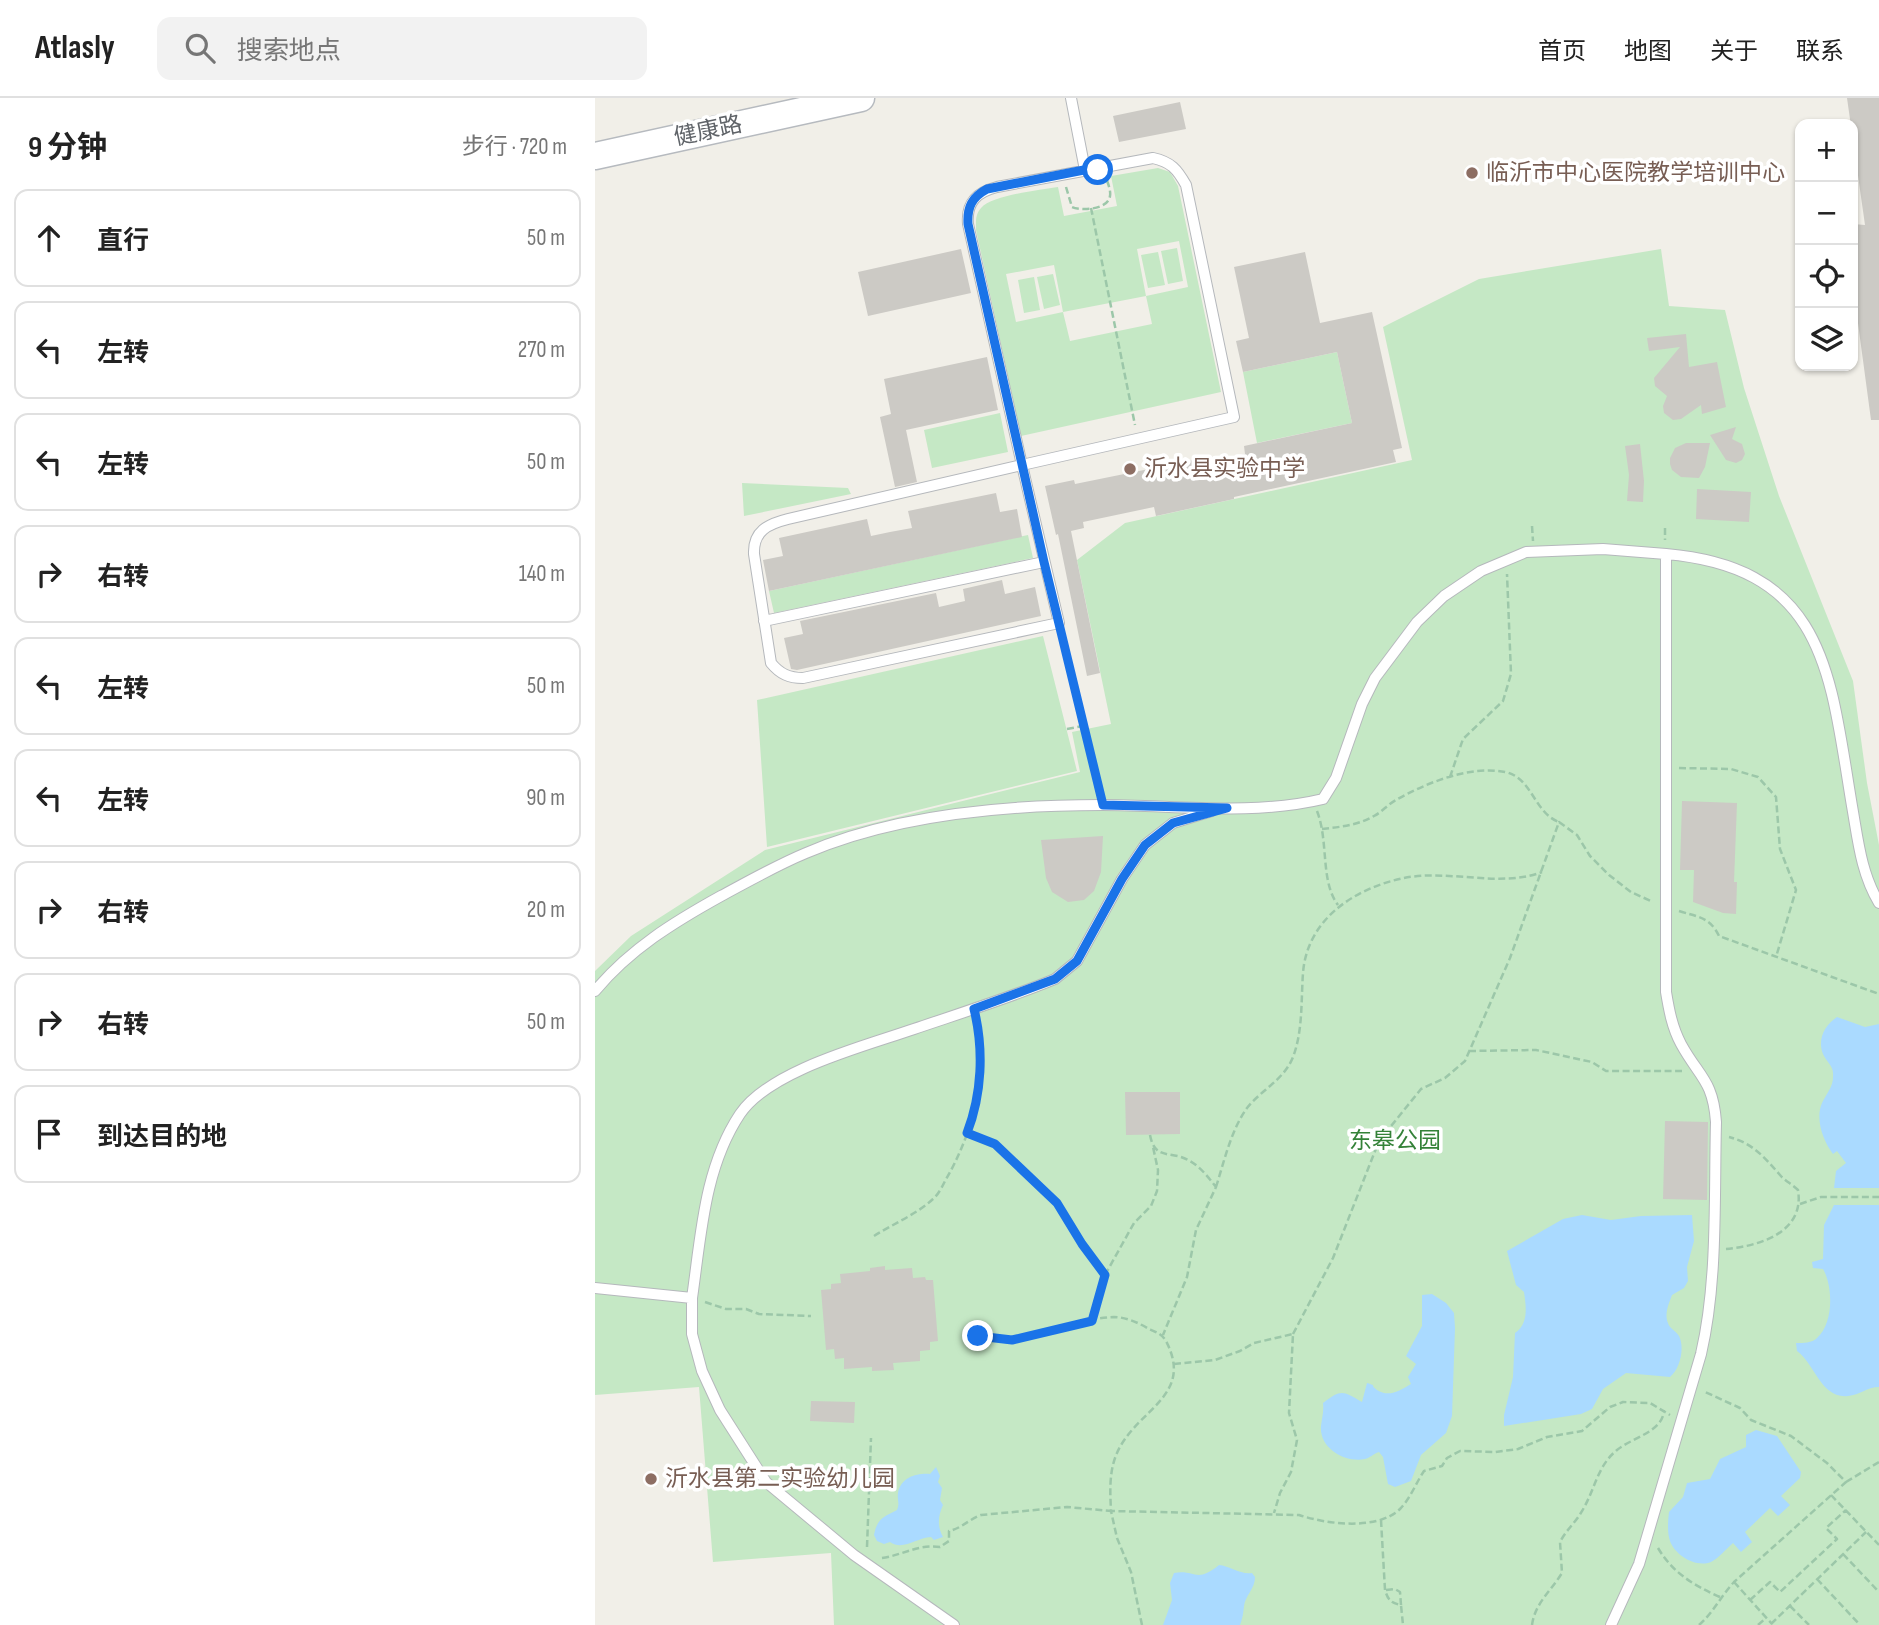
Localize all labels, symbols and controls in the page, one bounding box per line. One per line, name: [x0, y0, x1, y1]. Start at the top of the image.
search box: [157, 17, 647, 80]
text: Atlasly: [35, 28, 115, 68]
icon: search: [181, 29, 219, 67]
text: 搜索地点: [237, 36, 341, 67]
text: 首页: [1538, 37, 1586, 66]
text: 地图: [1624, 37, 1672, 66]
text: 关于: [1710, 37, 1758, 66]
text: 联系: [1796, 37, 1844, 66]
street label: 健康路: [671, 110, 745, 152]
map controls: [1795, 119, 1858, 371]
button: +: [1795, 119, 1858, 182]
text: 9 分钟: [28, 130, 107, 166]
text: 步行 · 720 m: [462, 133, 567, 161]
route start: [1082, 154, 1113, 185]
place label: 临沂市中心医院教学培训中心: [1486, 159, 1785, 187]
marker: 临沂市中心医院教学培训中心: [1464, 165, 1480, 181]
button: −: [1795, 182, 1858, 245]
icon: ahead: [30, 219, 68, 257]
text: 50 m: [527, 224, 565, 252]
text: 直行: [97, 226, 149, 257]
button: locate: [1795, 245, 1858, 308]
button: layers: [1795, 308, 1858, 371]
icon: left: [30, 331, 68, 369]
text: 270 m: [518, 336, 565, 364]
text: 左转: [97, 338, 149, 369]
icon: left: [30, 443, 68, 481]
text: 50 m: [527, 448, 565, 476]
text: 左转: [97, 450, 149, 481]
place label: 沂水县实验中学: [1144, 455, 1305, 483]
marker: 沂水县实验中学: [1122, 461, 1138, 477]
icon: right: [30, 555, 68, 593]
text: 140 m: [519, 560, 565, 588]
text: 右转: [97, 562, 149, 593]
icon: left: [30, 667, 68, 705]
text: 50 m: [527, 672, 565, 700]
text: 左转: [97, 674, 149, 705]
icon: left: [30, 779, 68, 817]
text: 90 m: [526, 784, 565, 812]
text: 左转: [97, 786, 149, 817]
icon: right: [30, 891, 68, 929]
text: 20 m: [527, 896, 565, 924]
text: 右转: [97, 898, 149, 929]
icon: right: [30, 1003, 68, 1041]
text: 50 m: [527, 1008, 565, 1036]
text: 右转: [97, 1010, 149, 1041]
icon: arrive: [30, 1115, 68, 1153]
text: 到达目的地: [97, 1122, 227, 1153]
park label: 东皋公园: [1349, 1127, 1441, 1155]
route end: [962, 1320, 993, 1351]
place label: 沂水县第二实验幼儿园: [665, 1465, 895, 1493]
marker: 沂水县第二实验幼儿园: [643, 1471, 659, 1487]

